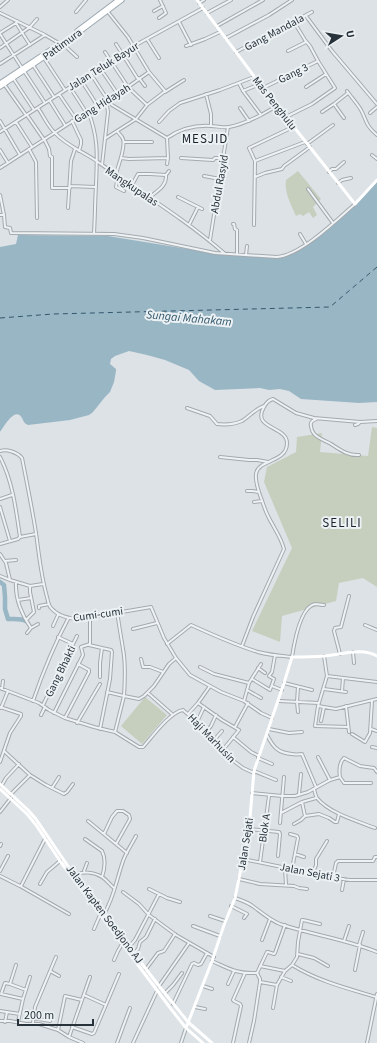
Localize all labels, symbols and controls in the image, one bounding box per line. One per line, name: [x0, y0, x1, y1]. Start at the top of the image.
street label: Gang Mandala: [242, 10, 307, 54]
north arrow: [321, 16, 361, 56]
street label: Pattimura: [40, 25, 85, 64]
text: U: [342, 29, 358, 39]
street label: Jalan Teluk Bayur: [65, 38, 142, 94]
street label: Gang 3: [276, 60, 311, 87]
street label: Mas Penghulu: [249, 73, 300, 133]
street label: Gang Hidayah: [71, 80, 133, 127]
district label: MESJID: [182, 130, 228, 148]
street label: Abdul Rasyid: [207, 153, 232, 215]
street label: Mangkupalas: [102, 163, 161, 210]
water label: Sungai Mahakam: [145, 306, 232, 331]
district label: SELILI: [322, 514, 362, 532]
street label: Cumi-cumi: [72, 604, 124, 625]
street label: Gang Bhakti: [41, 643, 79, 700]
street label: Haji Marhusin: [184, 710, 239, 766]
street label: Blok A: [255, 813, 274, 843]
street label: Jalan Sejati: [234, 817, 257, 872]
street label: Jalan Sejati 3: [279, 859, 341, 886]
street label: Jalan Kapten Soedjono AJ: [63, 862, 147, 967]
scale bar: [18, 1001, 93, 1027]
text: 200 m: [24, 1007, 54, 1024]

